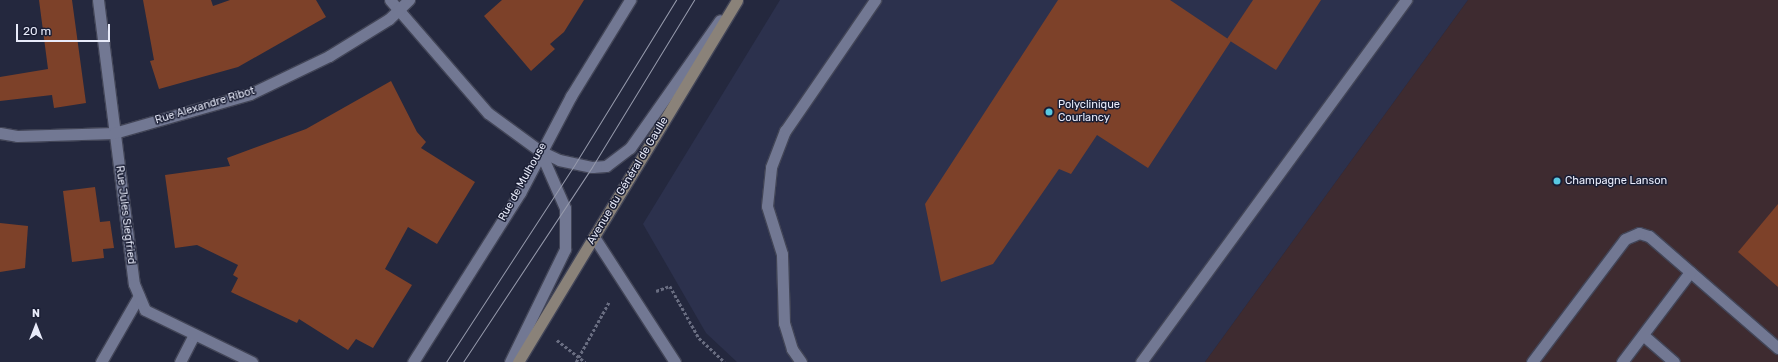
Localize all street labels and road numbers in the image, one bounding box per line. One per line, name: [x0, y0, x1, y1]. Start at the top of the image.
street label: Rue Alexandre Ribot: [153, 85, 257, 127]
street label: Avenue du Général de Gaulle: [585, 115, 671, 247]
street label: Rue de Mulhouse: [496, 141, 550, 223]
street label: Rue Jules Siegfried: [112, 165, 138, 265]

